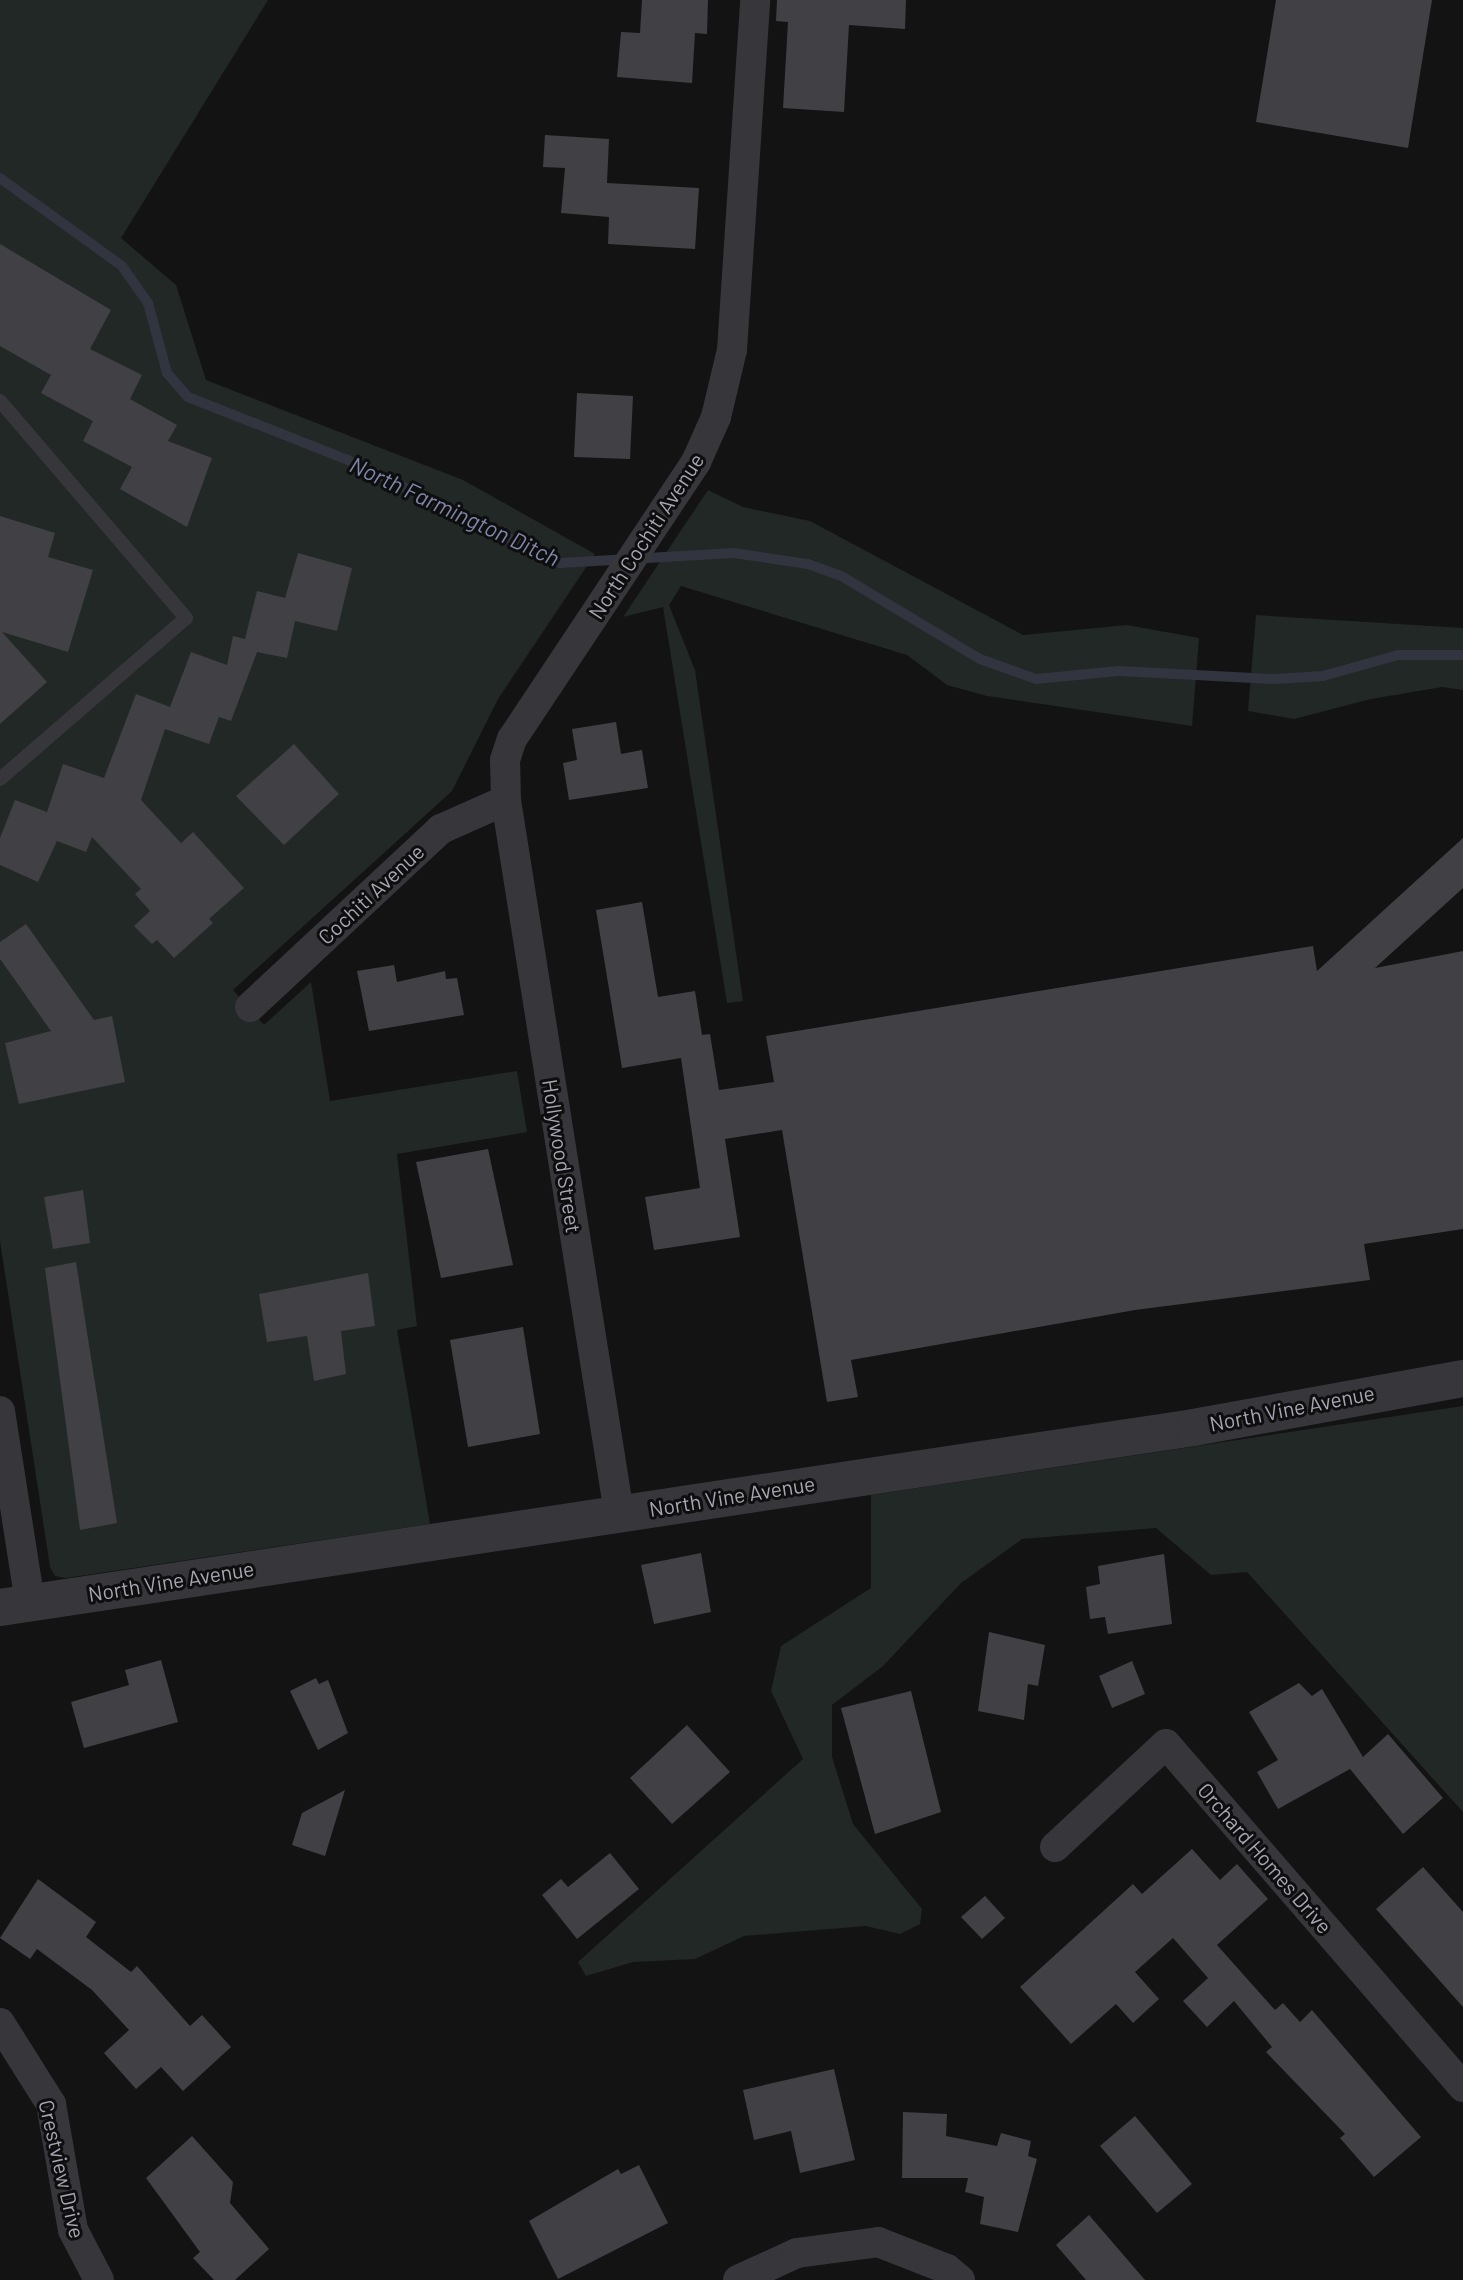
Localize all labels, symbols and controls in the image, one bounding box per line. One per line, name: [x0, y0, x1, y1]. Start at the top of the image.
street label: North Cochiti Avenue: [583, 448, 709, 624]
water label: North Farmington Ditch: [346, 450, 564, 572]
street label: Cochiti Avenue: [313, 839, 429, 949]
street label: Hollywood Street: [537, 1077, 587, 1235]
street label: North Vine Avenue: [1207, 1380, 1377, 1436]
street label: North Vine Avenue: [647, 1470, 817, 1522]
street label: North Vine Avenue: [86, 1555, 256, 1607]
street label: Orchard Homes Drive: [1193, 1778, 1337, 1938]
street label: Crestview Drive: [34, 2097, 90, 2241]

